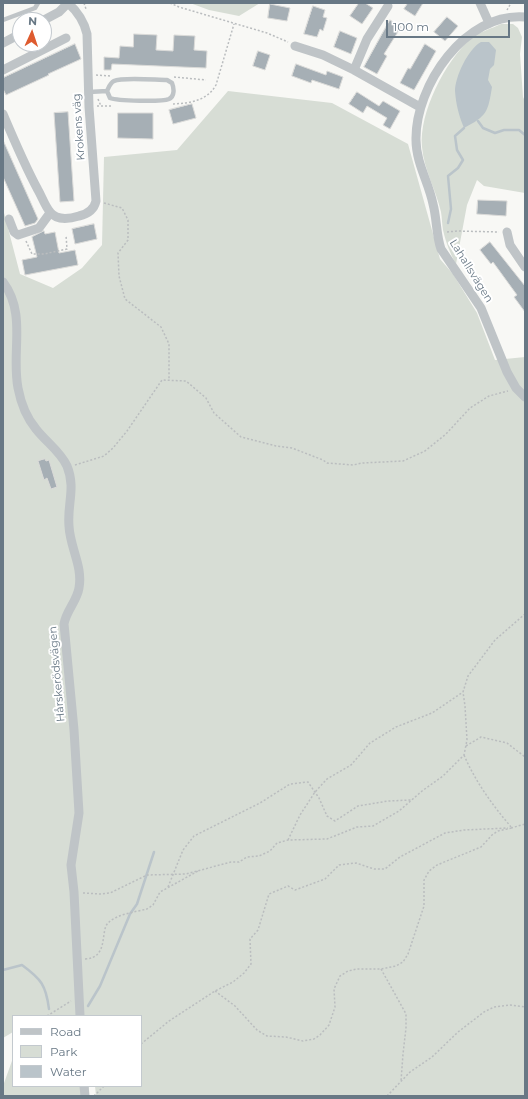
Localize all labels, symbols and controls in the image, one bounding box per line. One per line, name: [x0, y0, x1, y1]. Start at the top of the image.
north arrow: [12, 12, 52, 52]
scale bar: [388, 12, 512, 38]
text: N: [28, 14, 37, 28]
text: 100 m: [393, 19, 429, 34]
street label: Krokens väg: [70, 93, 88, 161]
street label: Lahallsvägen: [446, 237, 496, 305]
street label: Hårskerödsvägen: [46, 626, 68, 722]
legend: [12, 1015, 142, 1087]
text: Road: [50, 1024, 81, 1039]
text: Park: [50, 1044, 77, 1059]
text: Water: [50, 1064, 86, 1079]

